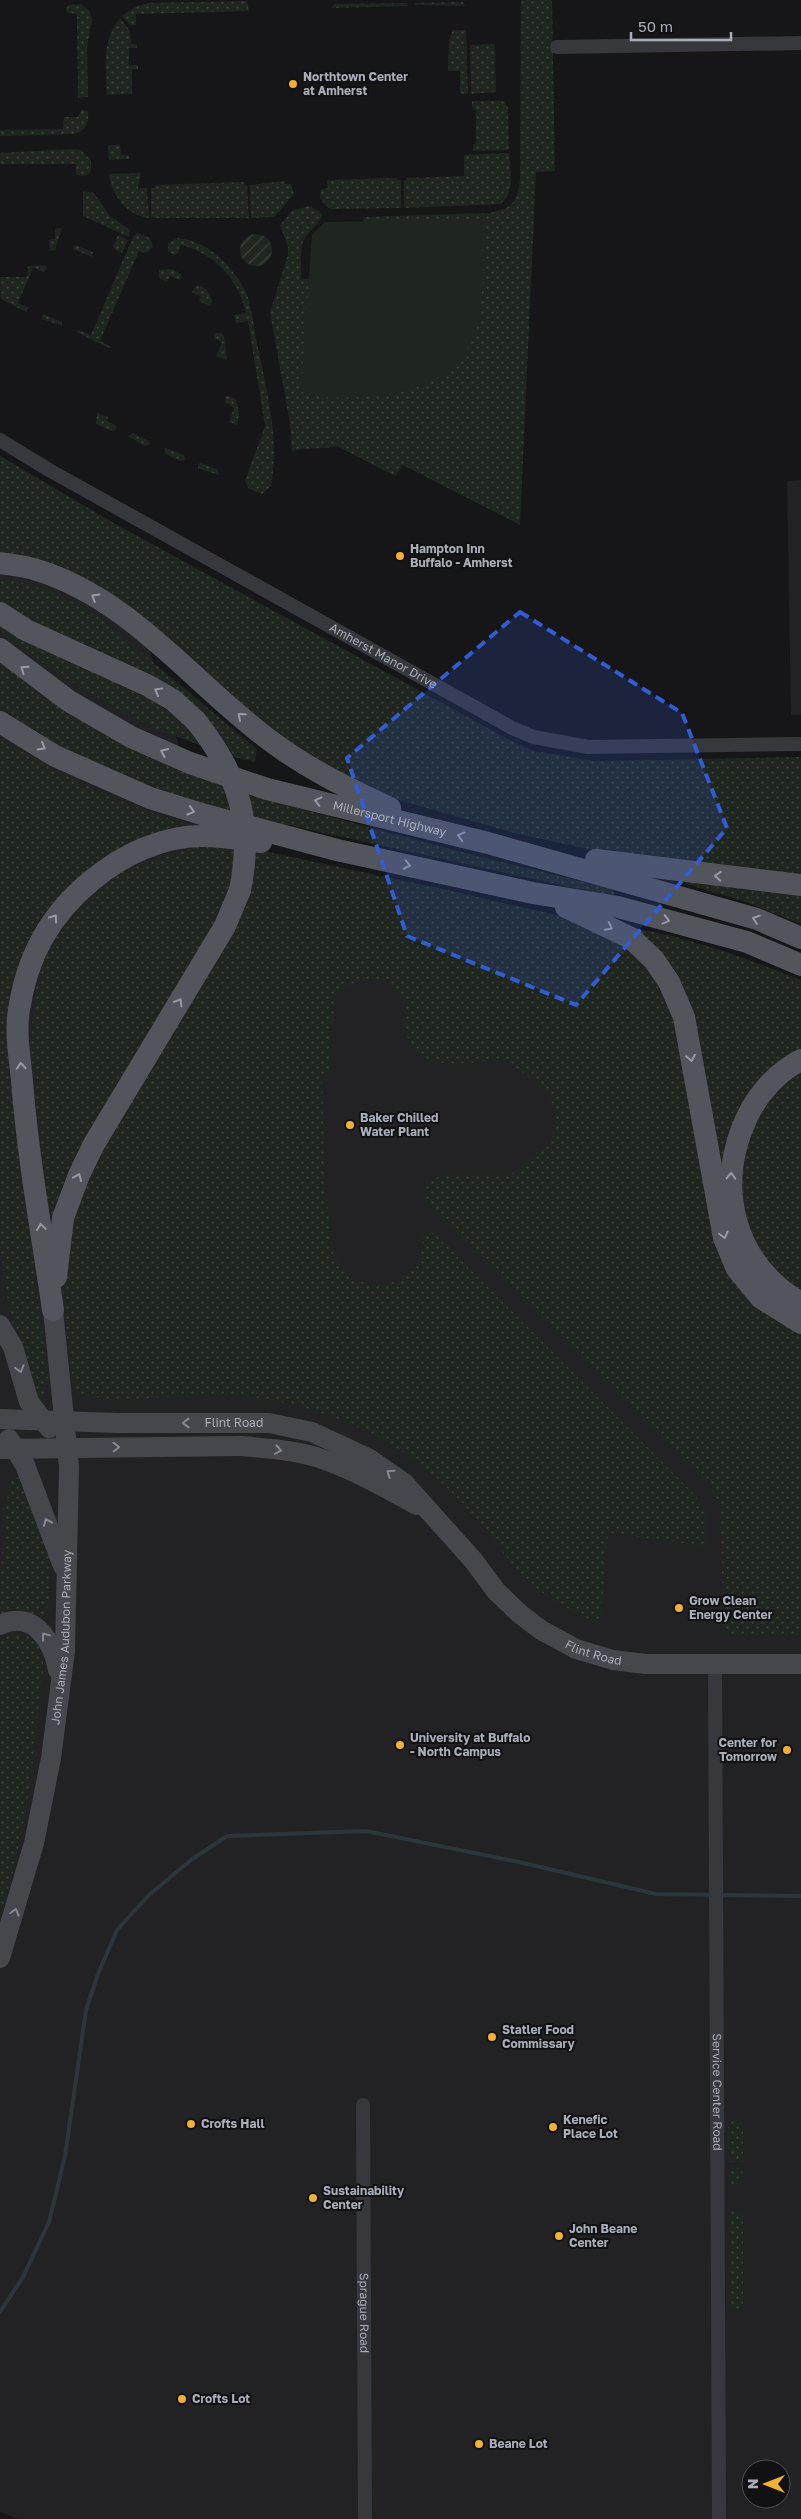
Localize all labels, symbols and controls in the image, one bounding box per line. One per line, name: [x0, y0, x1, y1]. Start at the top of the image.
scale bar: [631, 10, 731, 42]
text: 50 m: [638, 17, 673, 35]
place label: Northtown Center at Amherst: [303, 69, 408, 98]
marker: Northtown Center at Amherst: [287, 78, 299, 90]
place label: Hampton Inn Buffalo - Amherst: [410, 541, 513, 570]
marker: Hampton Inn Buffalo - Amherst: [394, 550, 406, 562]
one-way arrow: [91, 593, 100, 603]
street label: Amherst Manor Drive: [327, 620, 440, 692]
one-way arrow: [21, 666, 30, 675]
one-way arrow: [154, 687, 163, 697]
one-way arrow: [238, 713, 247, 722]
one-way arrow: [36, 741, 45, 751]
one-way arrow: [160, 747, 169, 758]
one-way arrow: [314, 796, 323, 807]
street label: Millersport Highway: [331, 797, 448, 840]
one-way arrow: [186, 805, 194, 815]
one-way arrow: [457, 831, 466, 842]
one-way arrow: [403, 859, 412, 870]
one-way arrow: [714, 870, 722, 881]
one-way arrow: [48, 914, 57, 924]
one-way arrow: [662, 914, 671, 925]
one-way arrow: [752, 915, 761, 925]
one-way arrow: [604, 921, 613, 931]
one-way arrow: [172, 998, 182, 1007]
one-way arrow: [686, 1054, 696, 1062]
one-way arrow: [15, 1062, 26, 1070]
place label: Baker Chilled Water Plant: [360, 1110, 438, 1139]
marker: Baker Chilled Water Plant: [344, 1119, 356, 1131]
one-way arrow: [725, 1171, 736, 1179]
one-way arrow: [72, 1173, 83, 1182]
one-way arrow: [36, 1223, 46, 1232]
one-way arrow: [718, 1231, 729, 1239]
one-way arrow: [14, 1365, 24, 1373]
street label: Flint Road: [205, 1415, 263, 1430]
one-way arrow: [181, 1418, 189, 1428]
one-way arrow: [112, 1442, 120, 1453]
one-way arrow: [273, 1444, 282, 1454]
one-way arrow: [386, 1470, 395, 1479]
one-way arrow: [43, 1518, 54, 1527]
street label: John James Audubon Parkway: [47, 1549, 74, 1726]
place label: Grow Clean Energy Center: [689, 1593, 773, 1622]
marker: Grow Clean Energy Center: [673, 1602, 685, 1614]
one-way arrow: [42, 1632, 51, 1642]
street label: Flint Road: [563, 1637, 623, 1668]
place label: University at Buffalo - North Campus: [410, 1730, 530, 1759]
place label: Center for Tomorrow: [718, 1735, 777, 1764]
marker: University at Buffalo - North Campus: [394, 1739, 406, 1751]
marker: Center for Tomorrow: [781, 1744, 793, 1756]
one-way arrow: [9, 1908, 20, 1917]
place label: Statler Food Commissary: [502, 2022, 575, 2051]
marker: Statler Food Commissary: [486, 2031, 498, 2043]
street label: Service Center Road: [710, 2033, 725, 2151]
place label: Kenefic Place Lot: [563, 2112, 618, 2141]
place label: Crofts Hall: [201, 2116, 264, 2131]
marker: Crofts Hall: [185, 2118, 197, 2130]
marker: Kenefic Place Lot: [547, 2121, 559, 2133]
place label: Sustainability Center: [323, 2183, 405, 2212]
marker: Sustainability Center: [307, 2192, 319, 2204]
place label: John Beane Center: [569, 2221, 637, 2250]
marker: John Beane Center: [553, 2230, 565, 2242]
street label: Sprague Road: [357, 2273, 372, 2353]
place label: Crofts Lot: [192, 2391, 250, 2406]
marker: Crofts Lot: [176, 2393, 188, 2405]
place label: Beane Lot: [489, 2436, 548, 2451]
marker: Beane Lot: [473, 2438, 485, 2450]
north arrow: [741, 2459, 791, 2509]
text: N: [744, 2479, 761, 2489]

